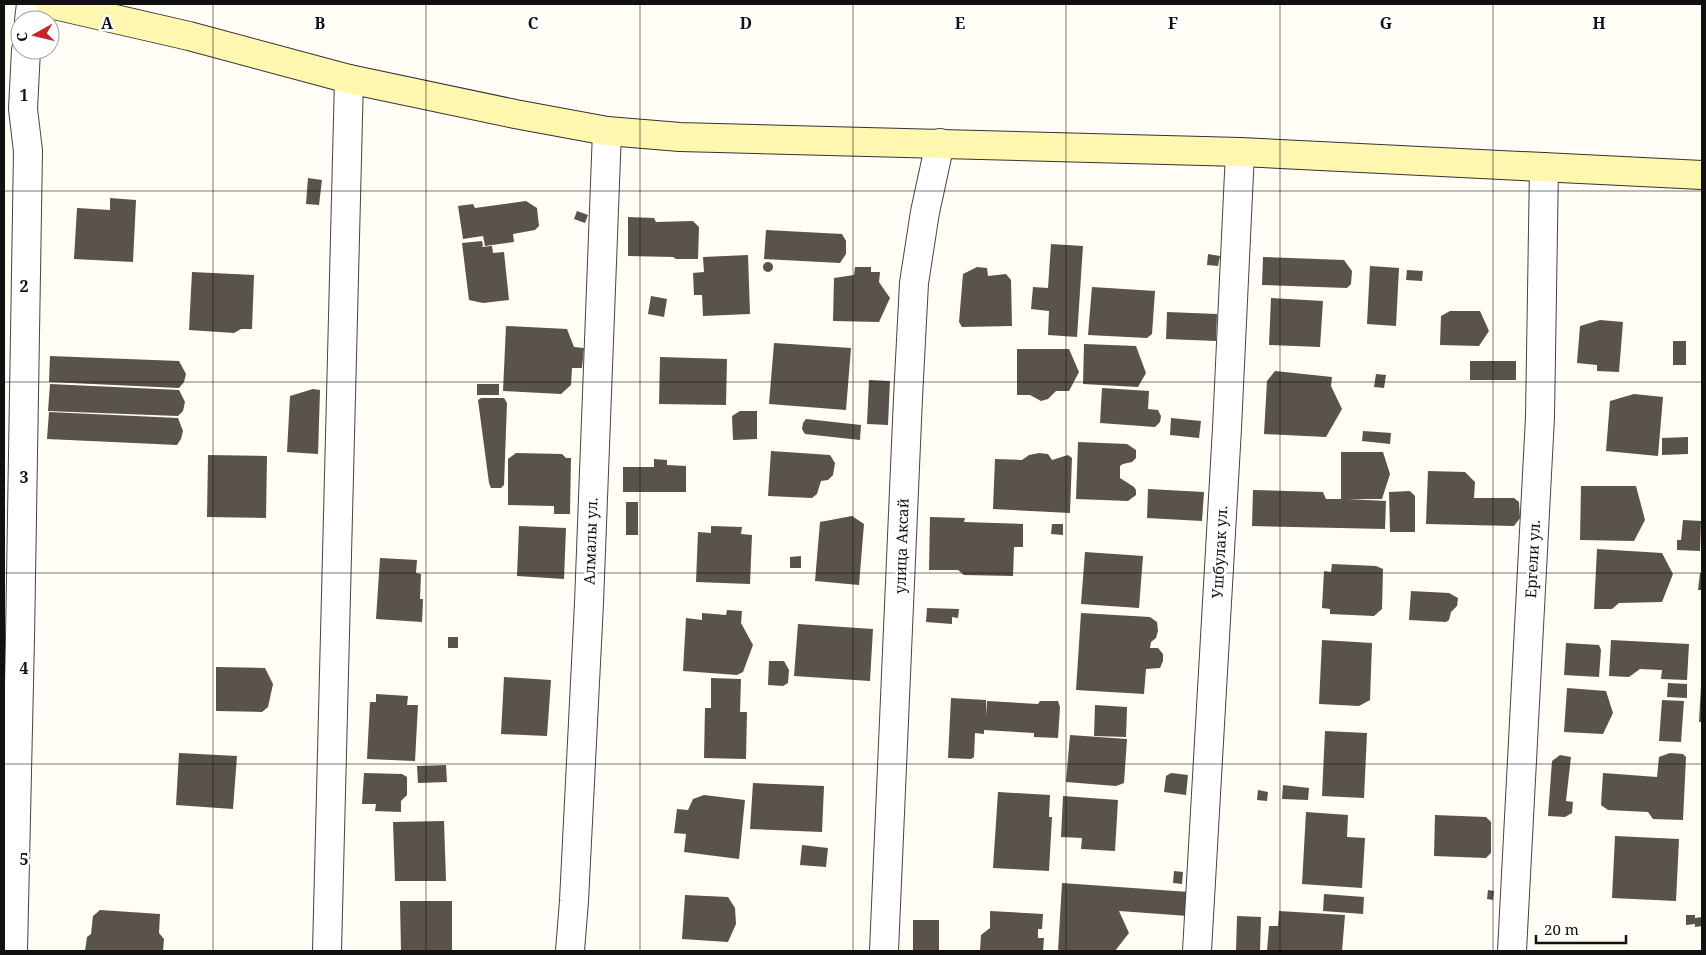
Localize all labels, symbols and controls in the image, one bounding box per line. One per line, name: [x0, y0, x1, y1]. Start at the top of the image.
north arrow: [10, 10, 60, 60]
text: A: [101, 12, 114, 34]
text: B: [315, 12, 326, 34]
text: C: [528, 12, 539, 34]
text: D: [740, 12, 752, 34]
text: E: [955, 12, 965, 34]
text: F: [1168, 12, 1178, 34]
text: G: [1380, 12, 1392, 34]
text: H: [1592, 12, 1606, 34]
text: С: [12, 31, 32, 43]
text: 1: [19, 84, 29, 106]
text: 2: [19, 275, 29, 297]
text: 3: [19, 466, 29, 488]
street label: Алмалы ул.: [578, 497, 602, 585]
street label: улица Аксай: [889, 498, 913, 594]
street label: Ушбулак ул.: [1207, 505, 1231, 599]
street label: Ергели ул.: [1520, 519, 1544, 599]
text: 4: [19, 657, 29, 679]
text: 5: [19, 848, 29, 870]
scale bar: [1536, 912, 1626, 944]
text: 20 m: [1544, 919, 1579, 939]

